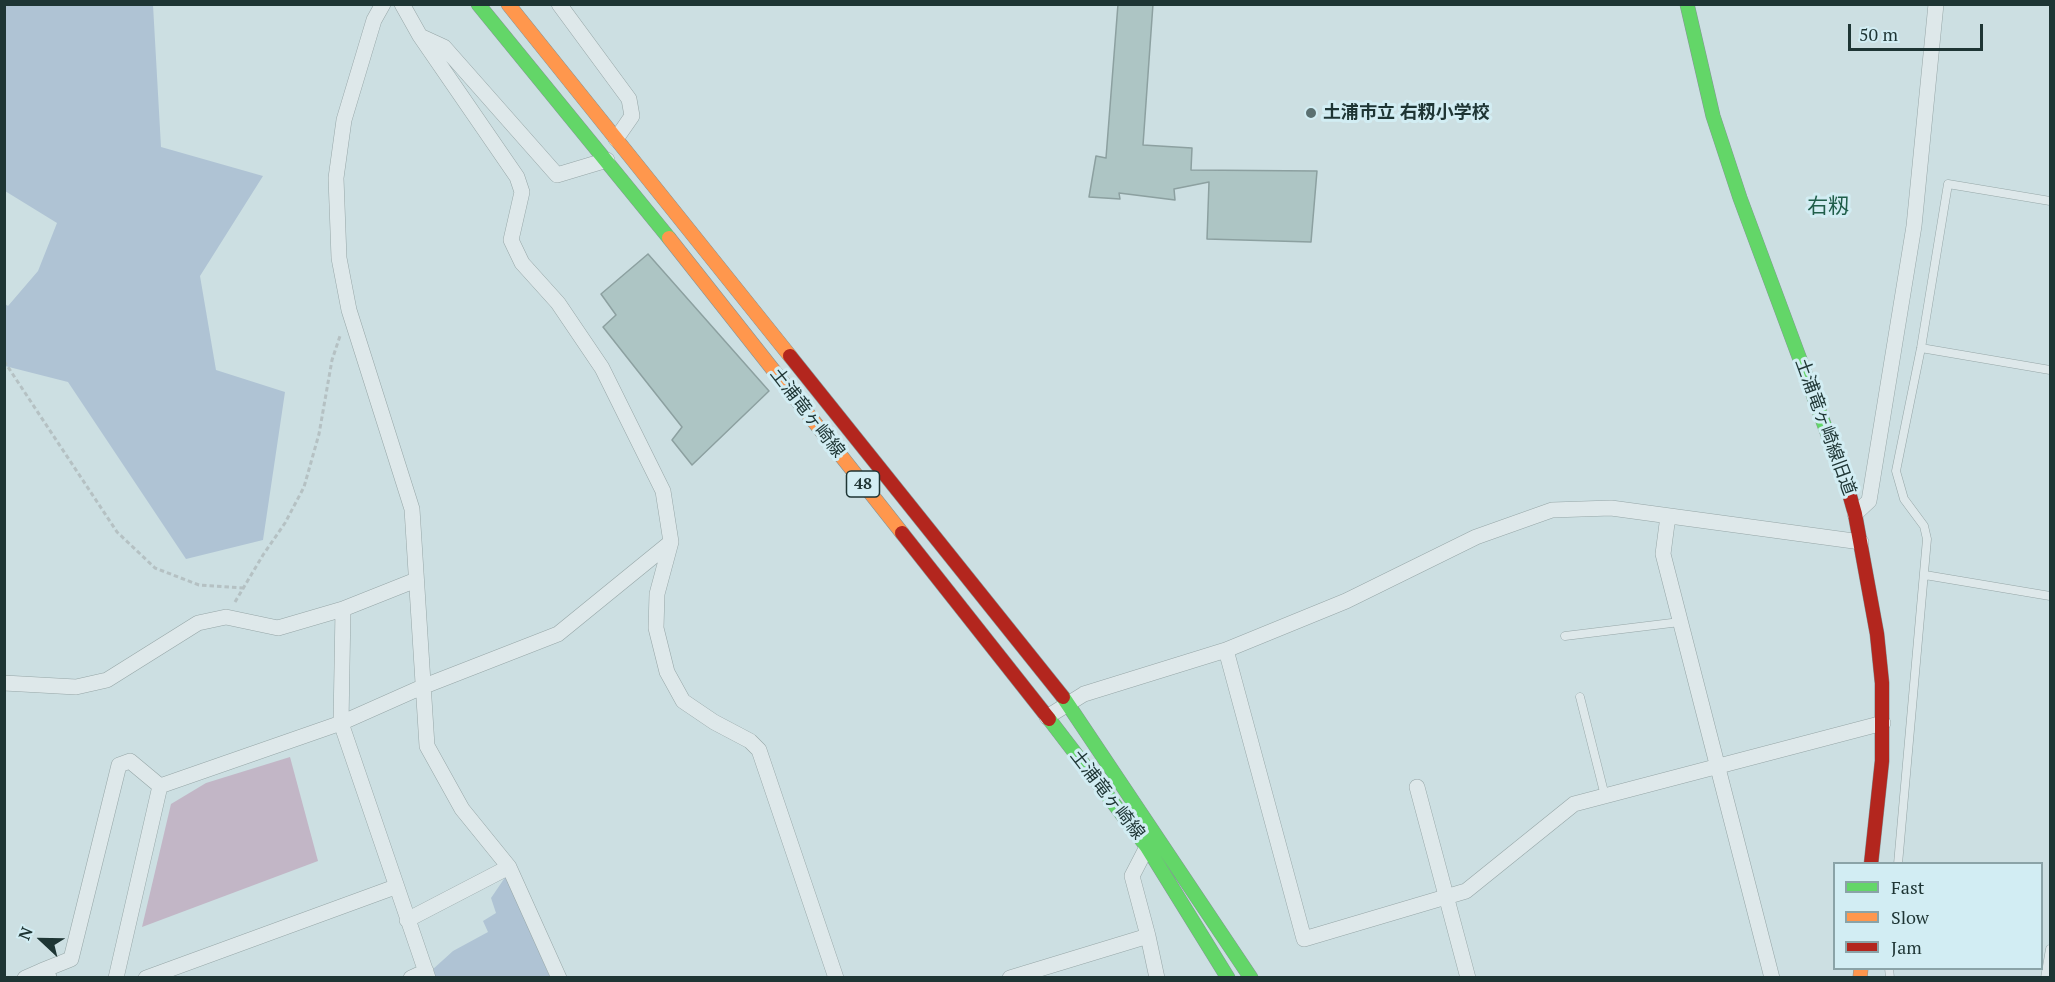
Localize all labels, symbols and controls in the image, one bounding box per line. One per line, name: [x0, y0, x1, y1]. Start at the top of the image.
scale bar: [1851, 12, 1986, 50]
text: 50 m: [1859, 22, 1898, 46]
place label: 土浦市立 右籾小学校: [1323, 102, 1490, 124]
marker: 土浦市立 右籾小学校: [1304, 106, 1318, 120]
district label: 右籾: [1807, 194, 1849, 220]
street label: 土浦竜ヶ崎線旧道: [1790, 356, 1860, 498]
street label: 土浦竜ヶ崎線: [765, 364, 849, 462]
road number: 48: [846, 471, 880, 497]
street label: 土浦竜ヶ崎線: [1065, 746, 1149, 844]
legend: [1833, 862, 2043, 970]
text: Fast: [1891, 875, 1924, 899]
text: Slow: [1891, 905, 1929, 929]
north arrow: [12, 910, 72, 970]
text: N: [13, 924, 38, 943]
text: Jam: [1891, 935, 1922, 959]

